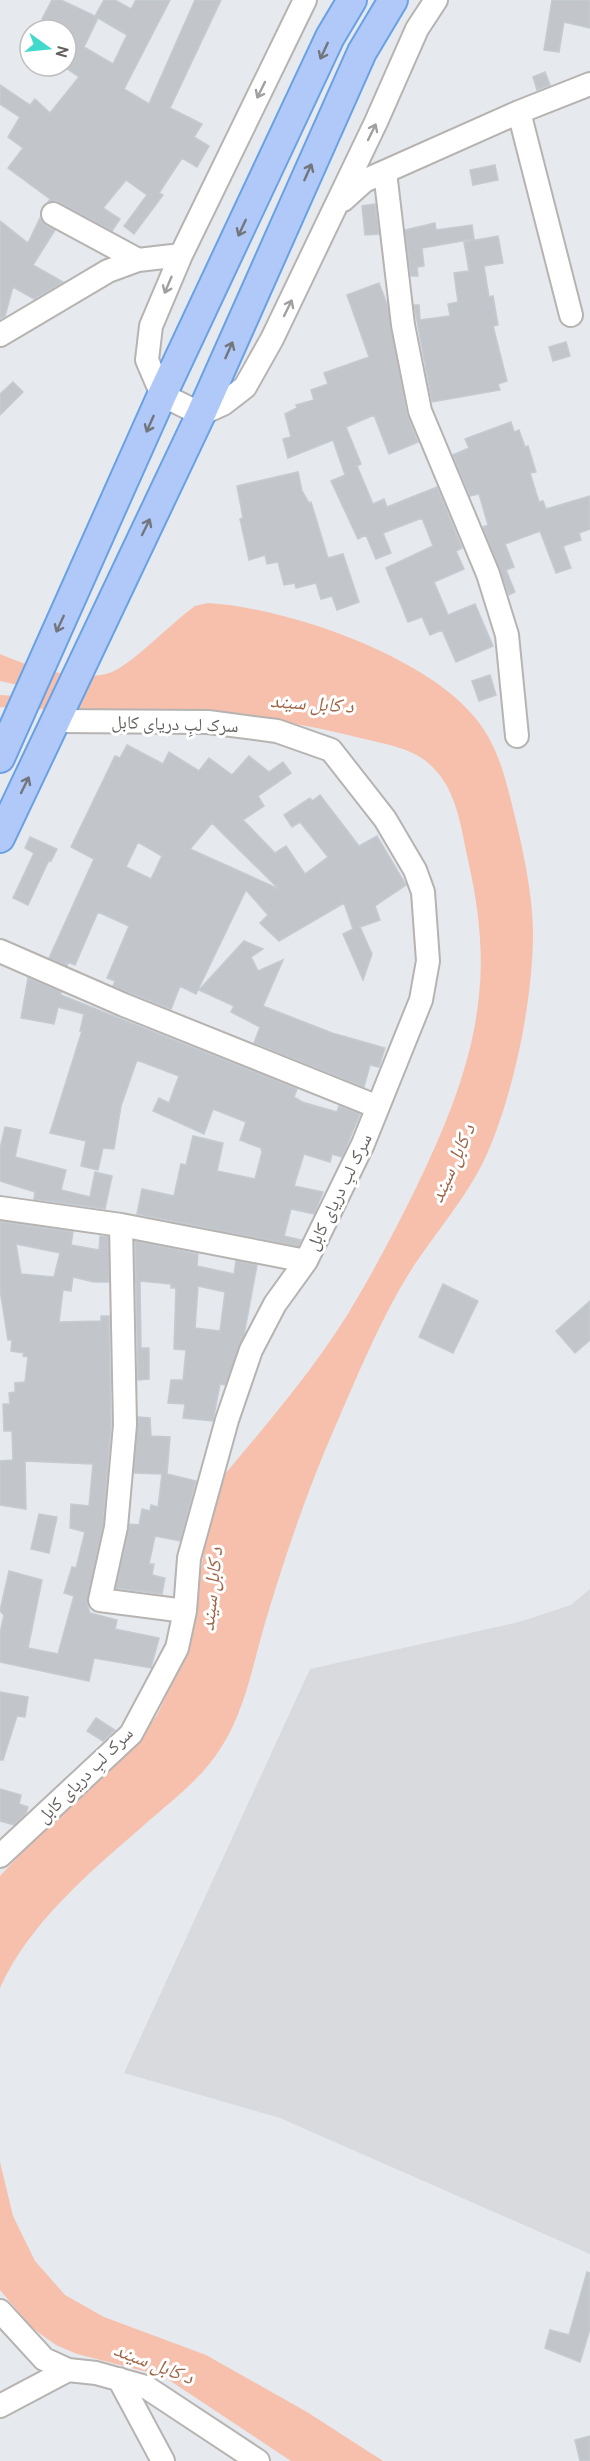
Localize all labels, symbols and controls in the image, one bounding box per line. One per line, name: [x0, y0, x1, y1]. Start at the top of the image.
north arrow: [18, 18, 78, 78]
one-way arrow: [317, 42, 329, 60]
text: N: [49, 43, 72, 60]
one-way arrow: [254, 81, 266, 99]
one-way arrow: [366, 123, 378, 141]
one-way arrow: [304, 163, 315, 181]
one-way arrow: [235, 219, 247, 237]
one-way arrow: [162, 276, 173, 294]
one-way arrow: [282, 299, 294, 317]
one-way arrow: [224, 341, 235, 360]
one-way arrow: [144, 414, 155, 432]
one-way arrow: [141, 518, 153, 536]
one-way arrow: [54, 614, 65, 632]
water label: د کابل سيند: [269, 689, 355, 721]
street label: سرک لبِ دریای کابل: [111, 712, 239, 739]
one-way arrow: [19, 776, 31, 794]
water label: د کابل سيند: [425, 1120, 483, 1207]
street label: سرک لبِ دریای کابل: [302, 1130, 379, 1255]
water label: د کابل سيند: [196, 1545, 230, 1632]
street label: سرک لبِ دریای کابل: [33, 1723, 139, 1829]
water label: د کابل سيند: [110, 2338, 198, 2392]

